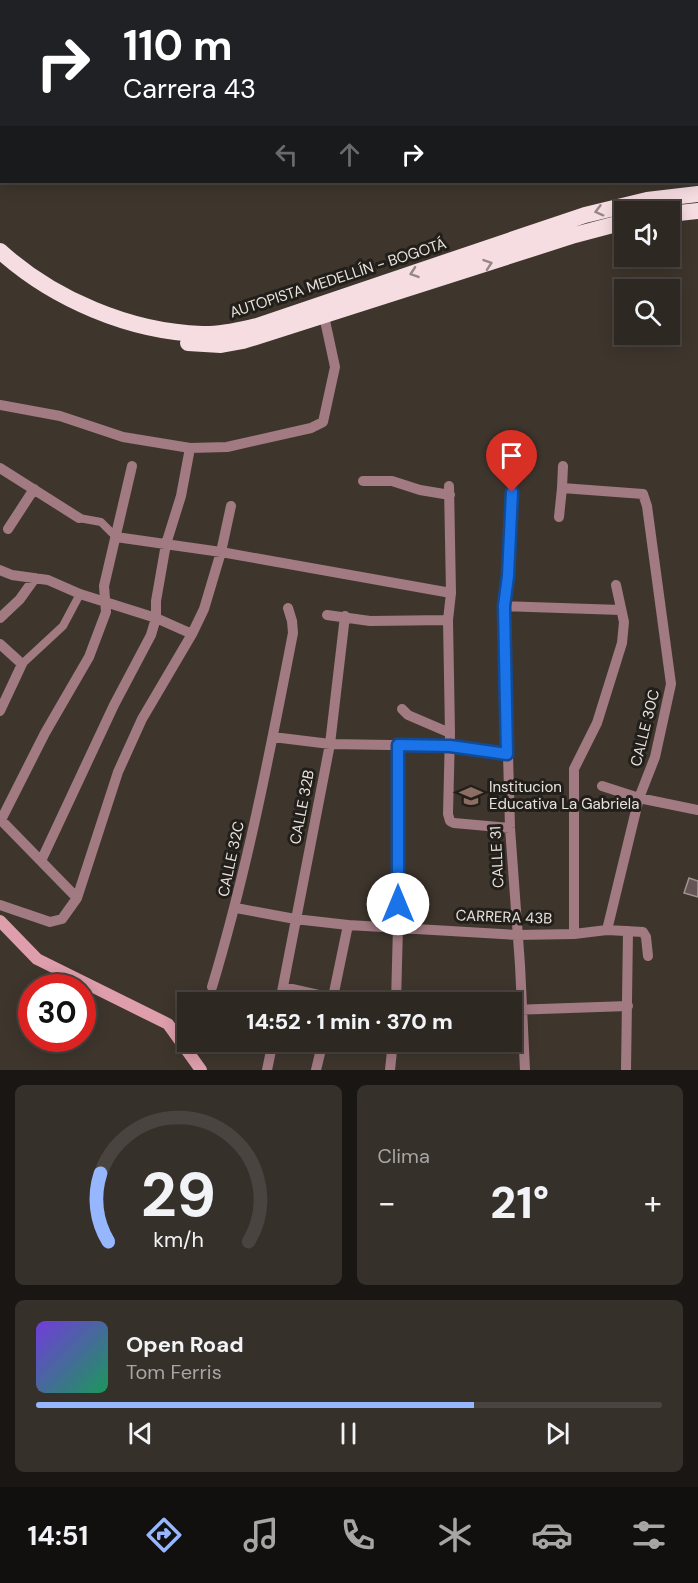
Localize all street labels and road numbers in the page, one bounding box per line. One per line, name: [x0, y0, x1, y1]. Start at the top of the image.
street label: AUTOPISTA MEDELLÍN - BOGOTÁ: [227, 233, 449, 323]
street label: CALLE 30C: [626, 687, 664, 769]
street label: CALLE 32B: [285, 768, 319, 846]
street label: CALLE 32C: [213, 819, 249, 899]
street label: CALLE 31: [485, 826, 509, 888]
street label: CARRERA 43B: [455, 905, 553, 929]

